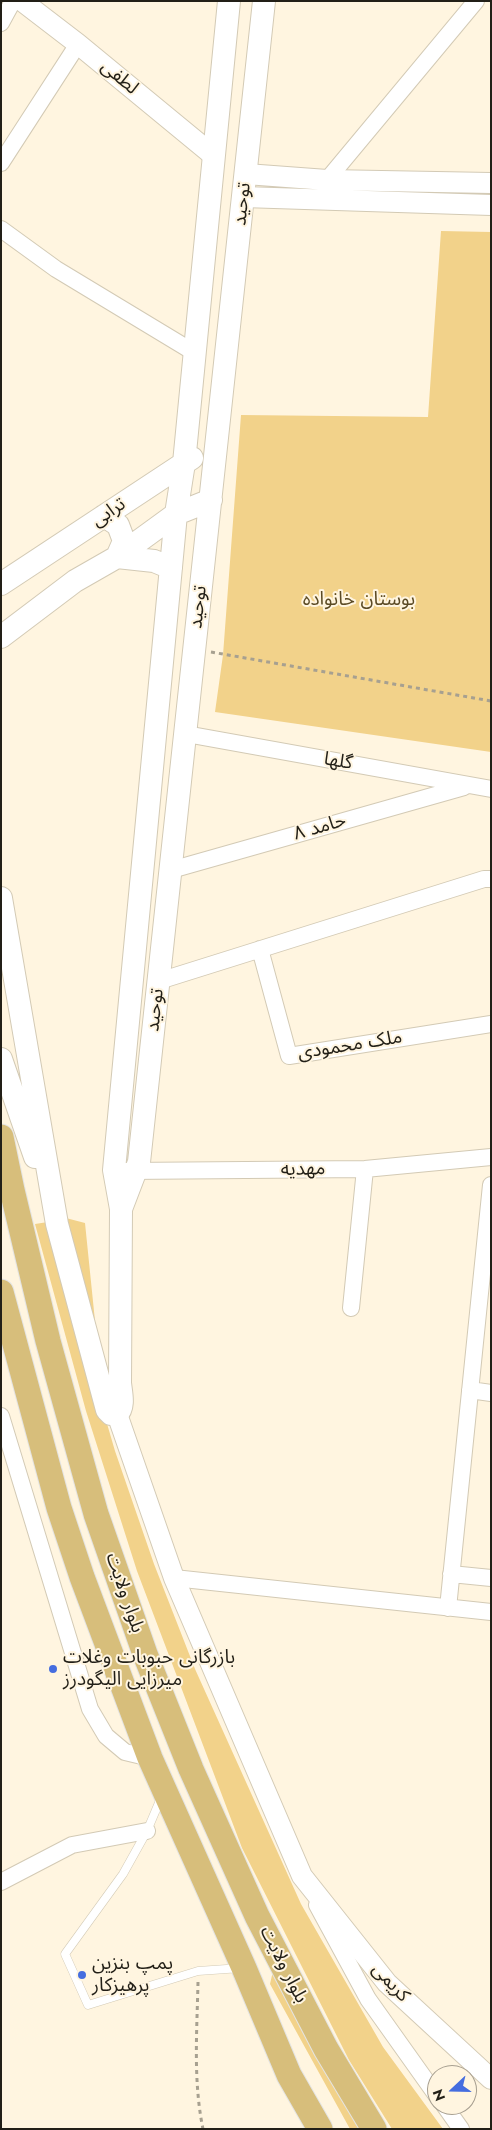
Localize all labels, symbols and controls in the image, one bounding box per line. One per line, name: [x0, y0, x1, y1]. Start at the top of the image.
street label: لطفی: [96, 56, 142, 100]
street label: توحید: [229, 181, 257, 227]
street label: ترابی: [88, 493, 130, 533]
street label: توحید: [185, 584, 213, 630]
park label: بوستان خانواده: [303, 589, 415, 611]
street label: گلها: [322, 748, 354, 776]
street label: حامد ۸: [291, 810, 349, 846]
street label: توحید: [142, 987, 170, 1033]
street label: ملک محمودی: [296, 1026, 404, 1066]
street label: مهدیه: [280, 1158, 326, 1182]
street label: بلوار ولایت: [100, 1550, 148, 1636]
place label: بازرگانی حبوبات وغلات میرزایی الیگودرز: [63, 1647, 235, 1691]
marker: بازرگانی حبوبات وغلات میرزایی الیگودرز: [47, 1663, 59, 1675]
street label: بلوار ولایت: [254, 1923, 312, 2007]
place label: پمپ بنزین پرهیزکار: [92, 1953, 173, 1997]
street label: کریمی: [366, 1959, 414, 2007]
marker: پمپ بنزین پرهیزکار: [76, 1969, 88, 1981]
north arrow: [427, 2065, 477, 2115]
text: N: [428, 2086, 450, 2104]

